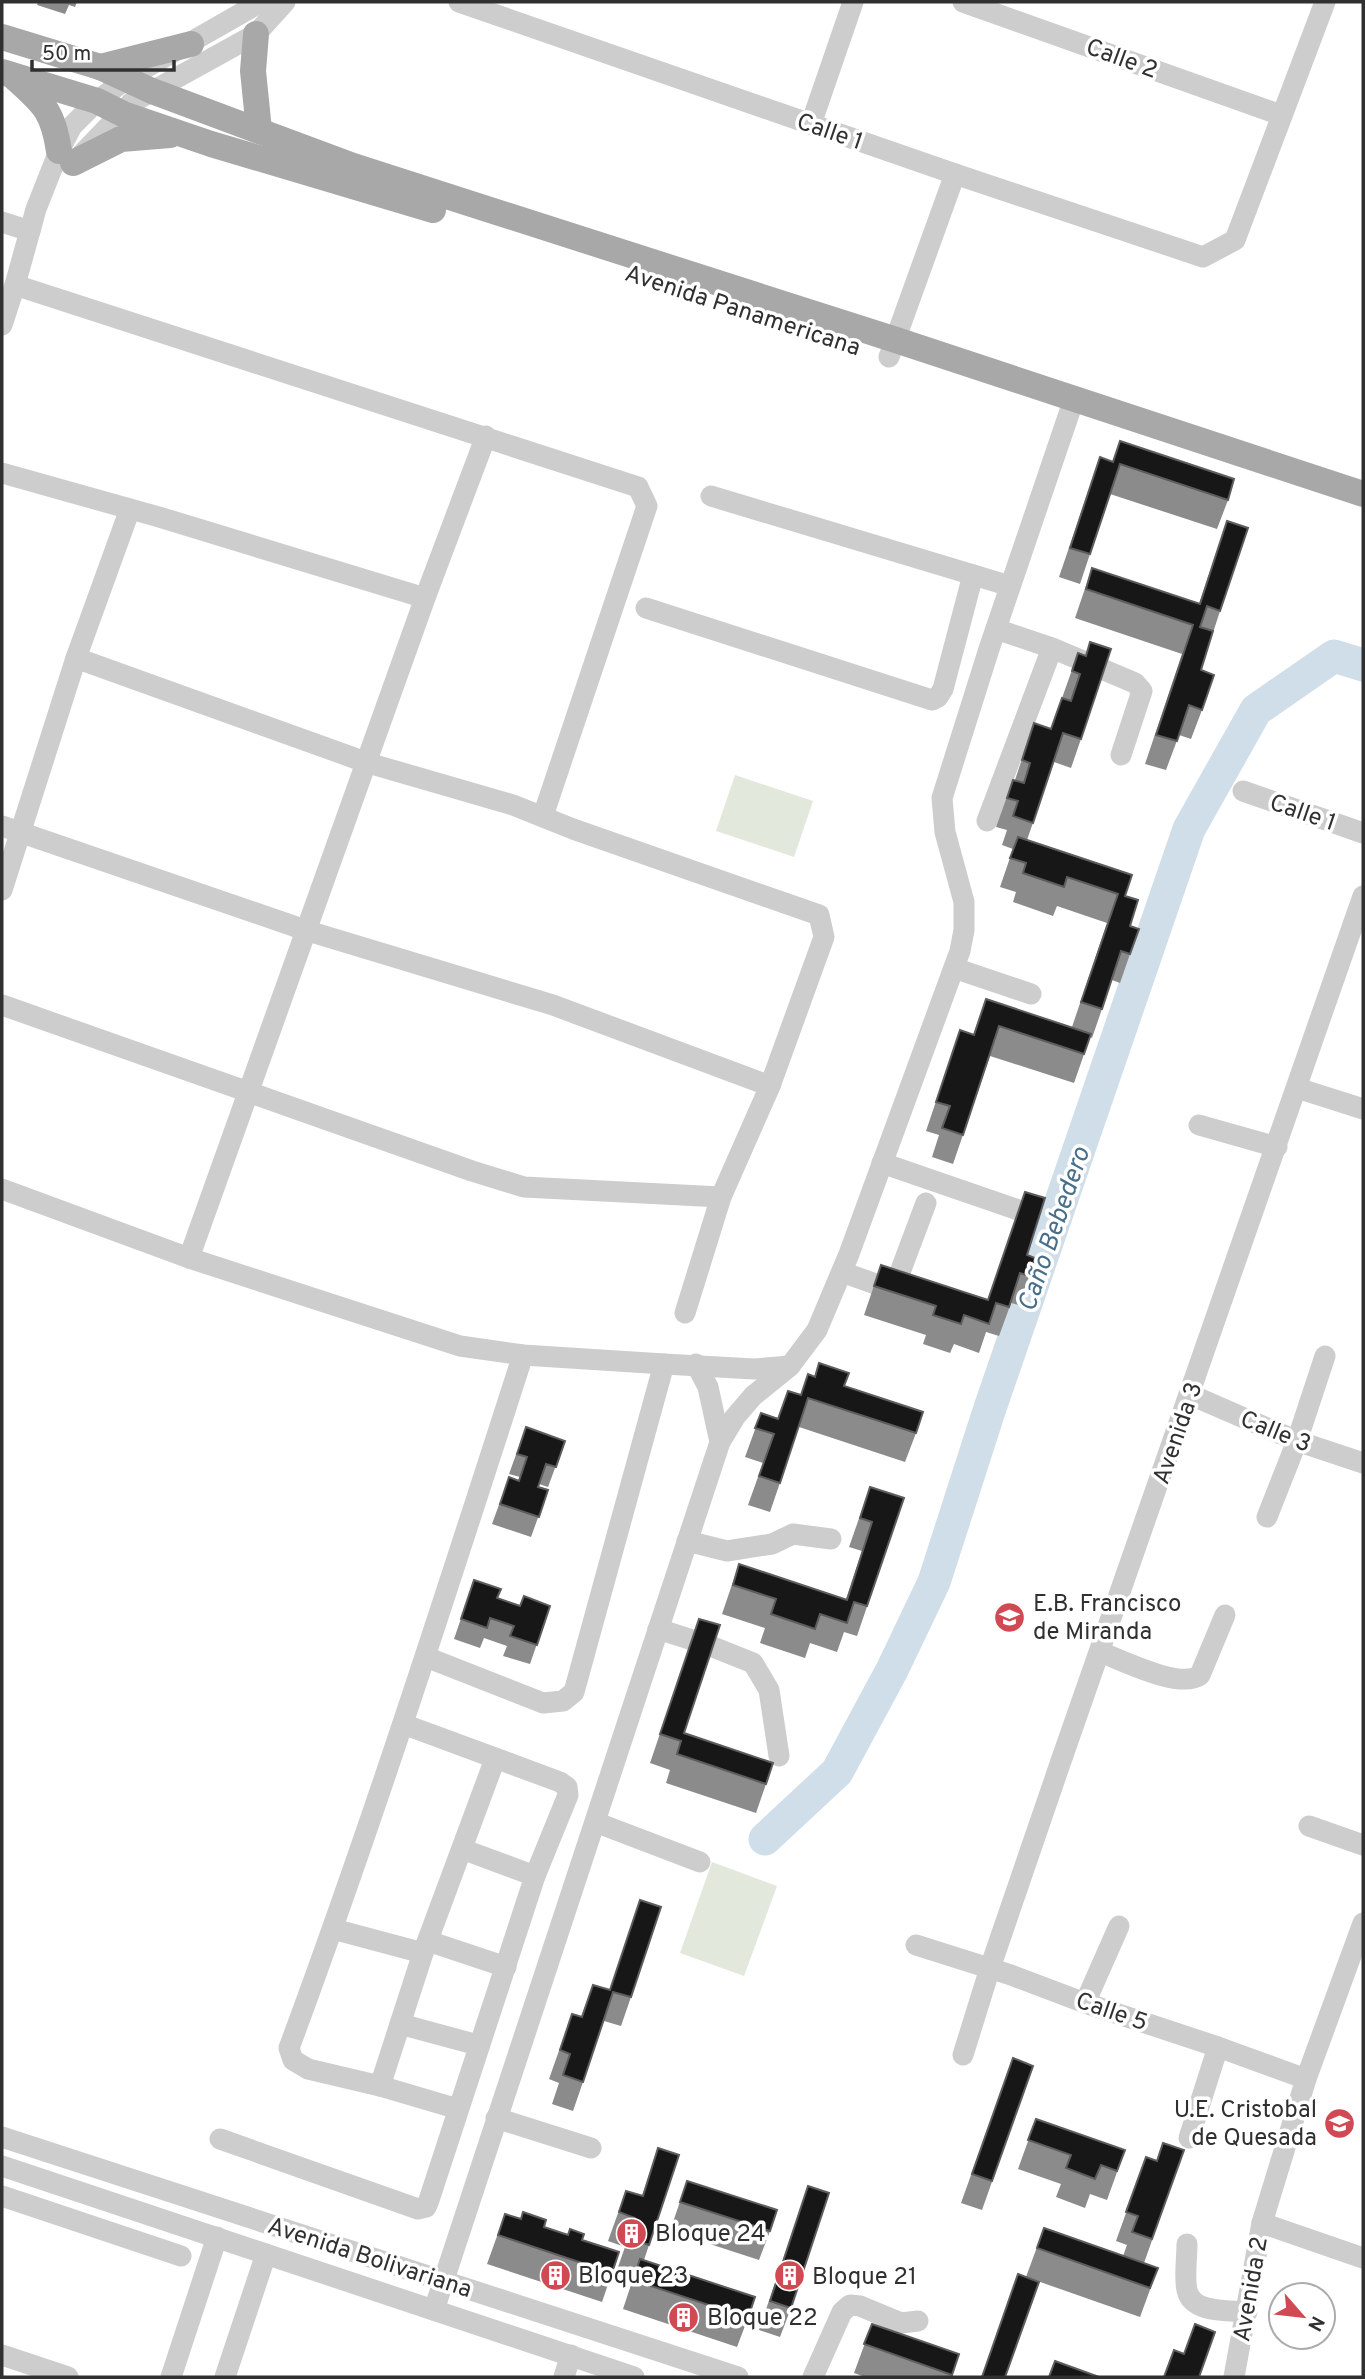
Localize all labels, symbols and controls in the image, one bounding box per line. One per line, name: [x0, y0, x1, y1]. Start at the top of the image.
scale bar: [32, 28, 173, 72]
street label: Calle 2: [1081, 33, 1161, 87]
text: 50 m: [42, 41, 91, 68]
street label: Calle 1: [792, 108, 866, 158]
street label: Avenida Panamericana: [621, 260, 864, 364]
street label: Calle 1: [1265, 789, 1339, 839]
water label: Caño Bebedero: [1012, 1143, 1099, 1316]
street label: Avenida 3: [1147, 1379, 1210, 1489]
street label: Calle 3: [1235, 1405, 1315, 1461]
place label: E.B. Francisco de Miranda: [1033, 1590, 1182, 1648]
school or university icon: E.B. Francisco de Miranda: [993, 1600, 1027, 1634]
street label: Calle 5: [1071, 1987, 1151, 2039]
place label: U.E. Cristobal de Quesada: [1174, 2096, 1317, 2154]
school or university icon: U.E. Cristobal de Quesada: [1323, 2106, 1357, 2140]
street label: Avenida Bolivariana: [264, 2212, 475, 2306]
building icon: Bloque 24: [615, 2216, 649, 2250]
place label: Bloque 24: [655, 2220, 766, 2250]
street label: Avenida 2: [1228, 2234, 1276, 2344]
building icon: Bloque 23: [538, 2258, 572, 2292]
building icon: Bloque 21: [772, 2259, 806, 2293]
place label: Bloque 23: [578, 2262, 688, 2292]
place label: Bloque 21: [812, 2263, 917, 2293]
north arrow: [1267, 2281, 1337, 2351]
building icon: Bloque 22: [667, 2300, 701, 2334]
place label: Bloque 22: [707, 2304, 818, 2334]
text: N: [1301, 2311, 1329, 2335]

